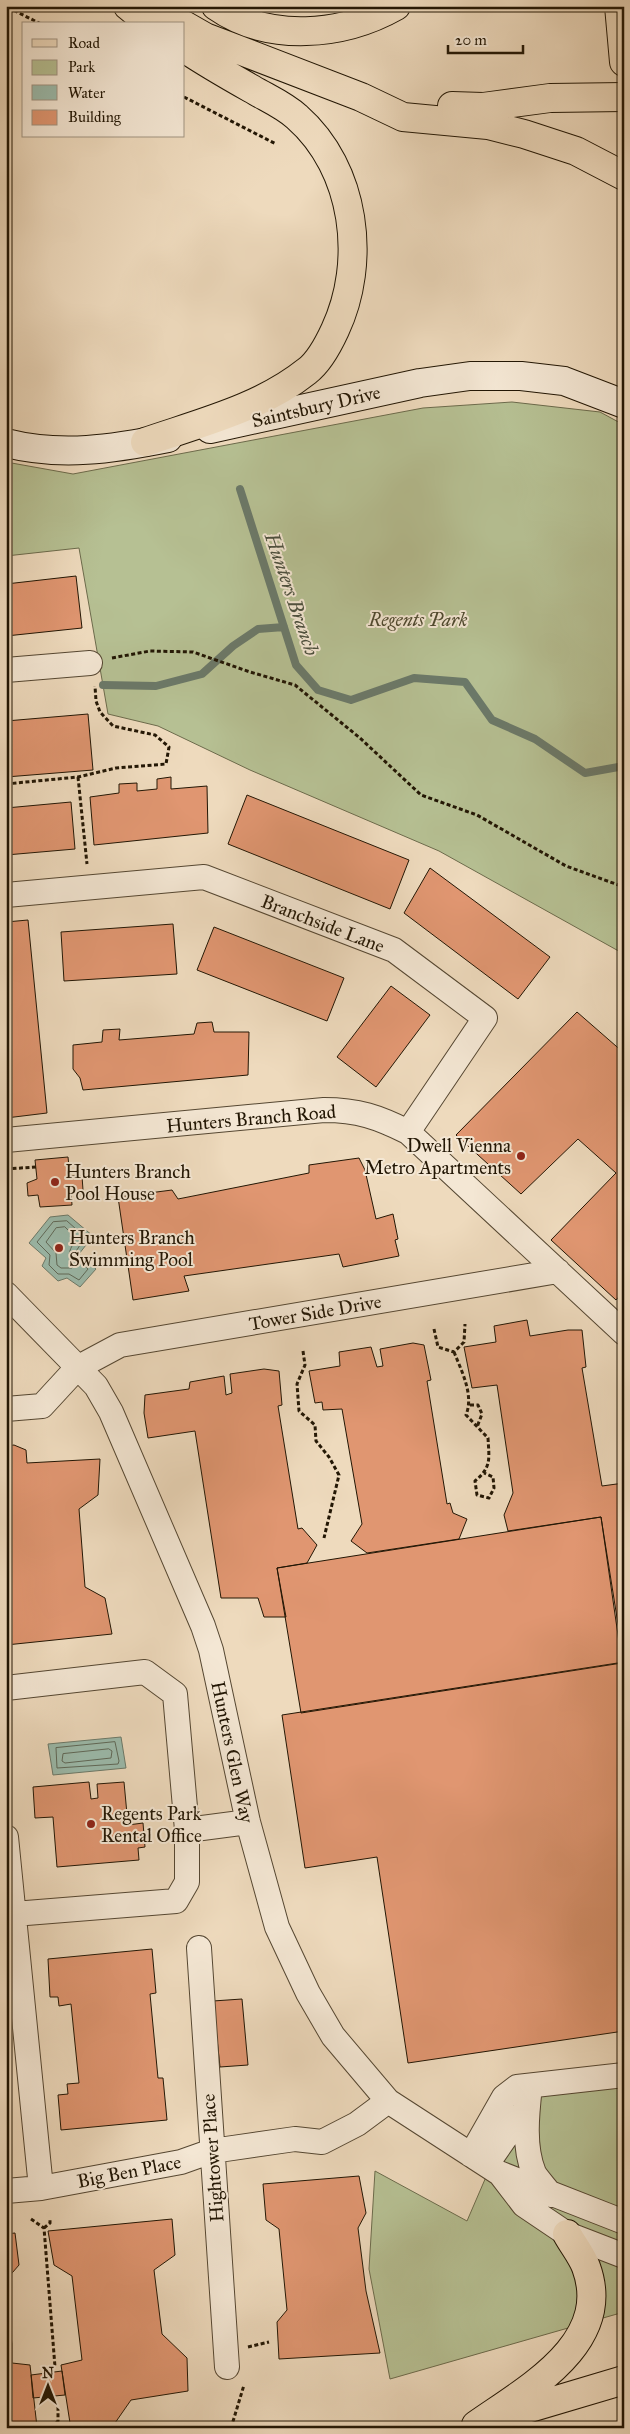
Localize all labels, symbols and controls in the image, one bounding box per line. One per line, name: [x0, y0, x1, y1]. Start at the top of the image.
legend: [22, 22, 185, 138]
scale bar: [448, 22, 522, 54]
text: 20 m: [455, 31, 487, 49]
text: Road: [68, 34, 100, 52]
text: Park: [68, 58, 95, 76]
text: Water: [68, 84, 105, 102]
text: Building: [68, 108, 122, 126]
street label: Saintsbury Drive: [250, 380, 383, 432]
water label: Hunters Branch: [259, 528, 324, 659]
park label: Regents Park: [367, 608, 468, 631]
street label: Branchside Lane: [258, 889, 388, 958]
street label: Hunters Branch Road: [165, 1100, 337, 1137]
place label: Dwell Vienna Metro Apartments: [364, 1134, 512, 1179]
marker: Dwell Vienna Metro Apartments: [515, 1150, 527, 1162]
place label: Hunters Branch Pool House: [65, 1160, 191, 1205]
marker: Hunters Branch Pool House: [49, 1176, 61, 1188]
place label: Hunters Branch Swimming Pool: [69, 1226, 195, 1272]
marker: Hunters Branch Swimming Pool: [53, 1242, 65, 1254]
street label: Tower Side Drive: [247, 1290, 383, 1335]
street label: Hunters Glen Way: [206, 1679, 259, 1826]
place label: Regents Park Rental Office: [101, 1802, 202, 1847]
marker: Regents Park Rental Office: [85, 1818, 97, 1830]
street label: Hightower Place: [197, 2093, 229, 2223]
street label: Big Ben Place: [75, 2150, 183, 2194]
north arrow: [22, 2362, 72, 2412]
text: N: [42, 2365, 54, 2382]

